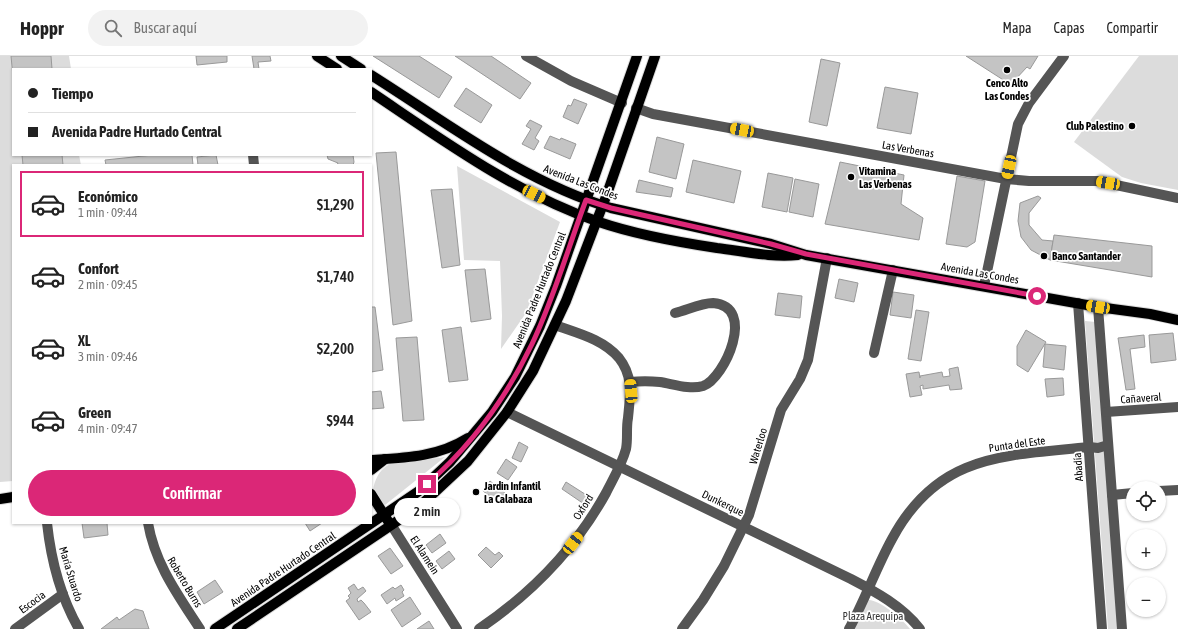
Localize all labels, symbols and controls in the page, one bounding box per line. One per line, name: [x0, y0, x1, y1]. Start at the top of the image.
search box: [88, 10, 368, 46]
text: Hoppr: [20, 17, 64, 39]
icon: search: [102, 17, 124, 39]
text: Buscar aquí: [134, 19, 197, 36]
text: Mapa: [1003, 20, 1032, 36]
text: Capas: [1054, 20, 1085, 36]
text: Compartir: [1107, 20, 1158, 36]
marker: Cenco Alto Las Condes: [1002, 65, 1012, 75]
place label: Cenco Alto Las Condes: [985, 77, 1029, 102]
text: Tiempo: [52, 85, 94, 102]
place label: Club Palestino: [1066, 120, 1124, 132]
marker: Club Palestino: [1127, 121, 1137, 131]
car: [729, 122, 755, 138]
text: Avenida Padre Hurtado Central: [52, 123, 221, 140]
street label: Las Verbenas: [881, 139, 935, 159]
car: [1001, 154, 1017, 180]
street label: Avenida Las Condes: [542, 162, 620, 202]
place label: Vitamina Las Verbenas: [858, 165, 912, 190]
marker: Vitamina Las Verbenas: [846, 172, 856, 182]
car: [1095, 175, 1121, 191]
car: [521, 183, 547, 205]
icon: car: [30, 186, 66, 222]
text: Económico: [78, 188, 138, 205]
text: $1,290: [317, 196, 354, 213]
text: 1 min · 09:44: [78, 205, 138, 220]
street label: Avenida Padre Hurtado Central: [510, 230, 568, 350]
place label: Banco Santander: [1052, 250, 1121, 262]
marker: Banco Santander: [1039, 251, 1049, 261]
icon: car: [30, 258, 66, 294]
text: Confort: [78, 260, 119, 277]
street label: Avenida Las Condes: [940, 260, 1020, 286]
text: $1,740: [317, 268, 354, 285]
text: 2 min · 09:45: [78, 277, 138, 292]
route start: [1028, 287, 1046, 305]
car: [1085, 299, 1111, 315]
icon: car: [30, 330, 66, 366]
text: XL: [78, 332, 91, 349]
text: $2,200: [317, 340, 354, 357]
text: 3 min · 09:46: [78, 349, 138, 364]
car: [624, 379, 638, 403]
street label: Cañaveral: [1120, 391, 1162, 405]
icon: car: [30, 402, 66, 438]
text: Green: [78, 404, 111, 421]
text: $944: [327, 412, 354, 429]
text: 4 min · 09:47: [78, 421, 138, 436]
street label: Waterloo: [747, 426, 769, 466]
street label: Punta del Este: [988, 434, 1046, 454]
street label: Abadía: [1071, 452, 1085, 482]
button: Confirmar: [28, 470, 356, 516]
route end: [418, 475, 436, 493]
place label: Jardin Infantil La Calabaza: [483, 480, 542, 505]
map controls: [1126, 481, 1166, 617]
button: locate: [1126, 481, 1166, 521]
marker: Jardin Infantil La Calabaza: [471, 487, 481, 497]
street label: Dunkerque: [700, 488, 746, 518]
street label: Oxford: [571, 492, 595, 522]
callout: 2 min: [394, 498, 460, 526]
text: 2 min: [414, 504, 440, 519]
street label: Avenida Padre Hurtado Central: [228, 529, 338, 609]
button: +: [1126, 529, 1166, 569]
car: [561, 530, 585, 556]
street label: El Alamein: [408, 534, 442, 576]
street label: María Stuardo: [57, 545, 85, 603]
street label: Roberto Burns: [165, 555, 205, 610]
button: −: [1126, 577, 1166, 617]
street label: Escocia: [17, 588, 47, 616]
park label: Plaza Arequipa: [843, 610, 903, 622]

